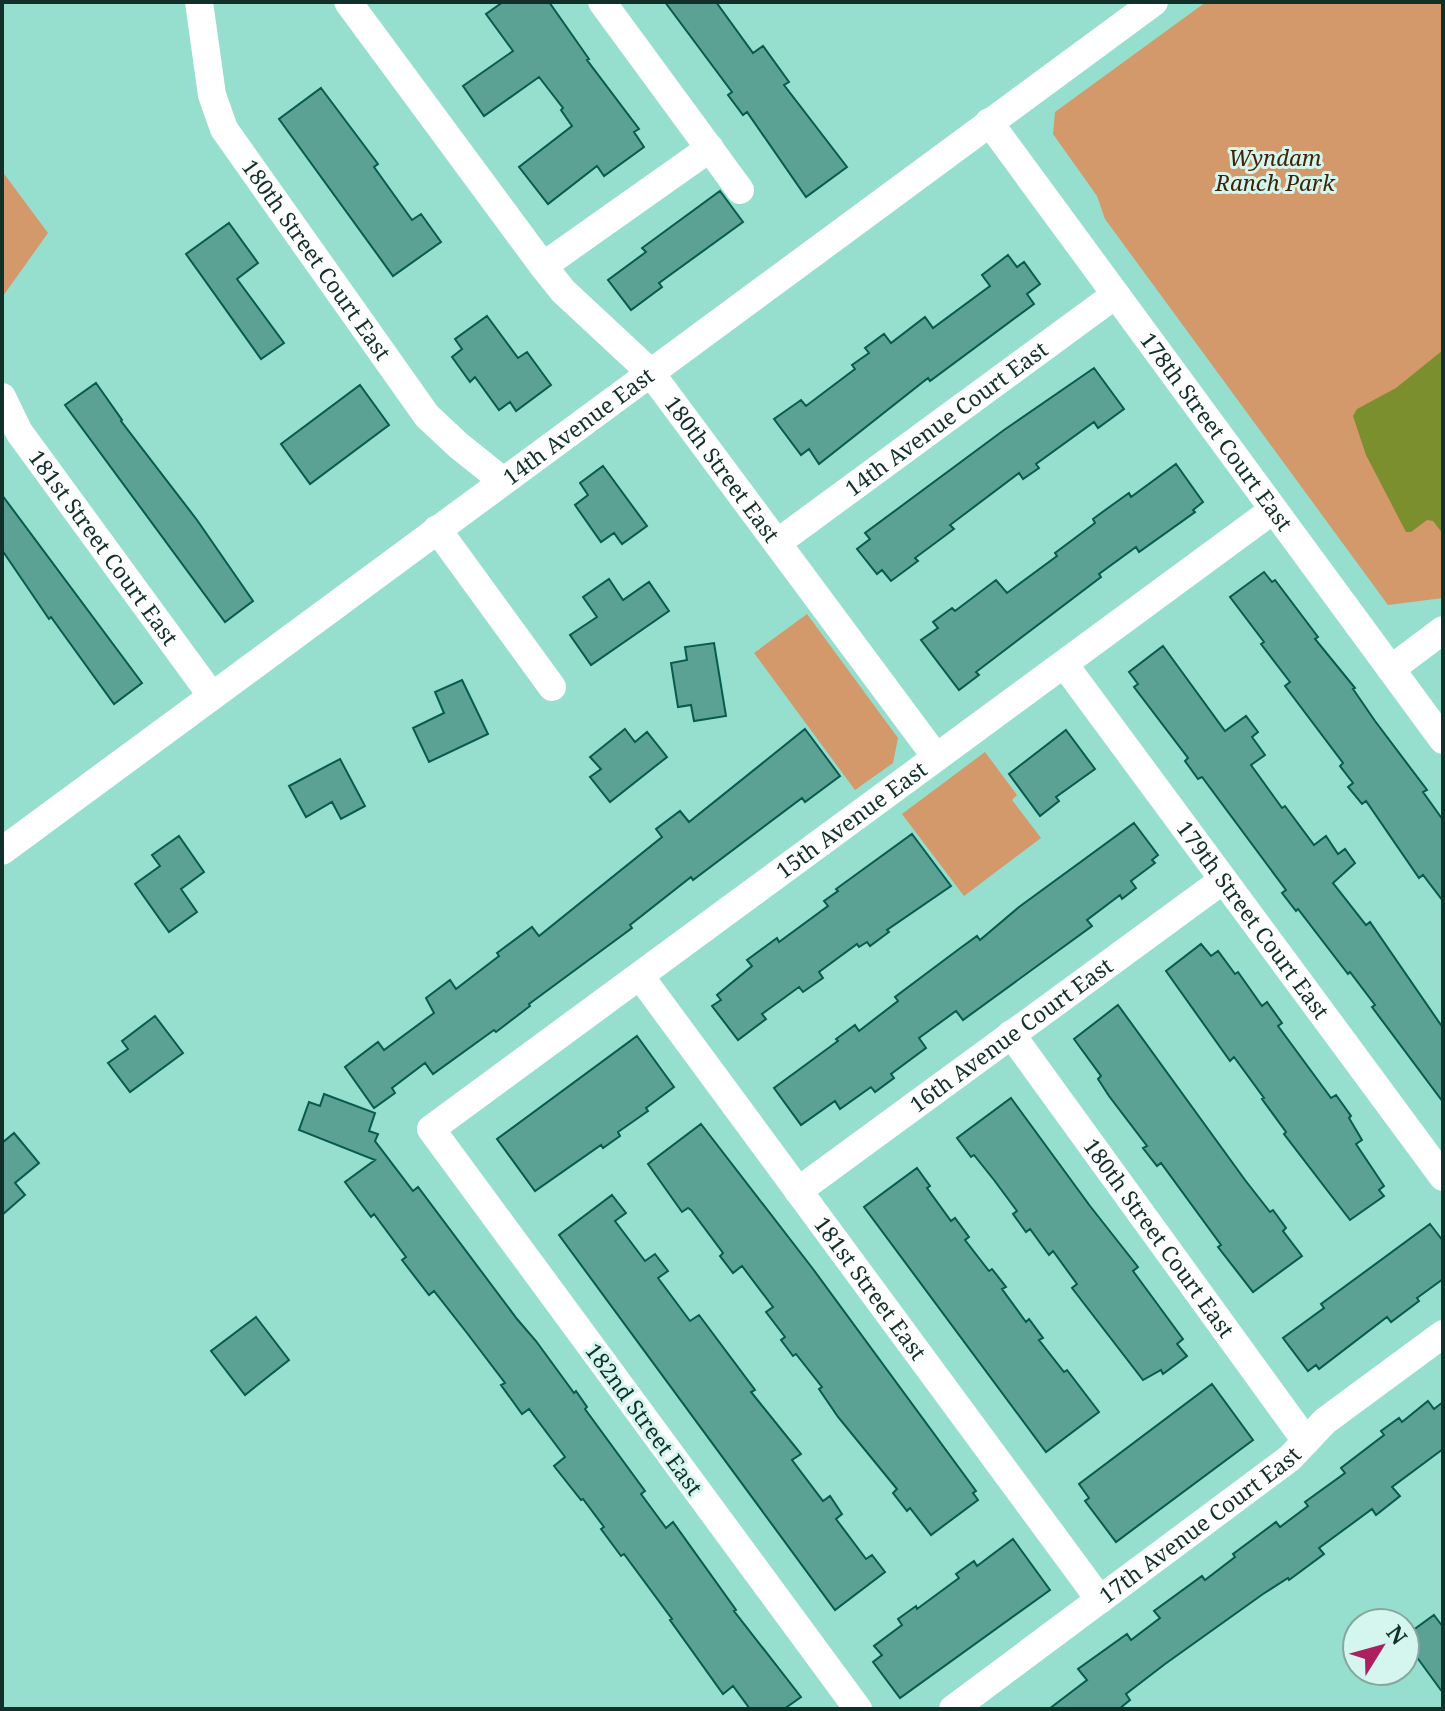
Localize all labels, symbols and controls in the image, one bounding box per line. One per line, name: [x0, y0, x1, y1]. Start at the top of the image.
park label: Wyndam Ranch Park: [1214, 142, 1336, 197]
street label: 180th Street Court East: [236, 153, 399, 366]
street label: 178th Street Court East: [1134, 326, 1300, 536]
street label: 14th Avenue Court East: [838, 333, 1053, 502]
street label: 14th Avenue East: [496, 360, 659, 491]
street label: 180th Street East: [659, 389, 787, 548]
street label: 181st Street Court East: [23, 443, 186, 651]
street label: 15th Avenue East: [769, 754, 933, 885]
street label: 179th Street Court East: [1171, 814, 1337, 1025]
street label: 16th Avenue Court East: [903, 950, 1118, 1119]
street label: 180th Street Court East: [1077, 1132, 1242, 1343]
street label: 181st Street East: [808, 1210, 934, 1366]
street label: 182nd Street East: [579, 1336, 710, 1501]
street label: 17th Avenue Court East: [1092, 1440, 1307, 1609]
north arrow: [1341, 1607, 1421, 1687]
text: N: [1381, 1618, 1415, 1650]

